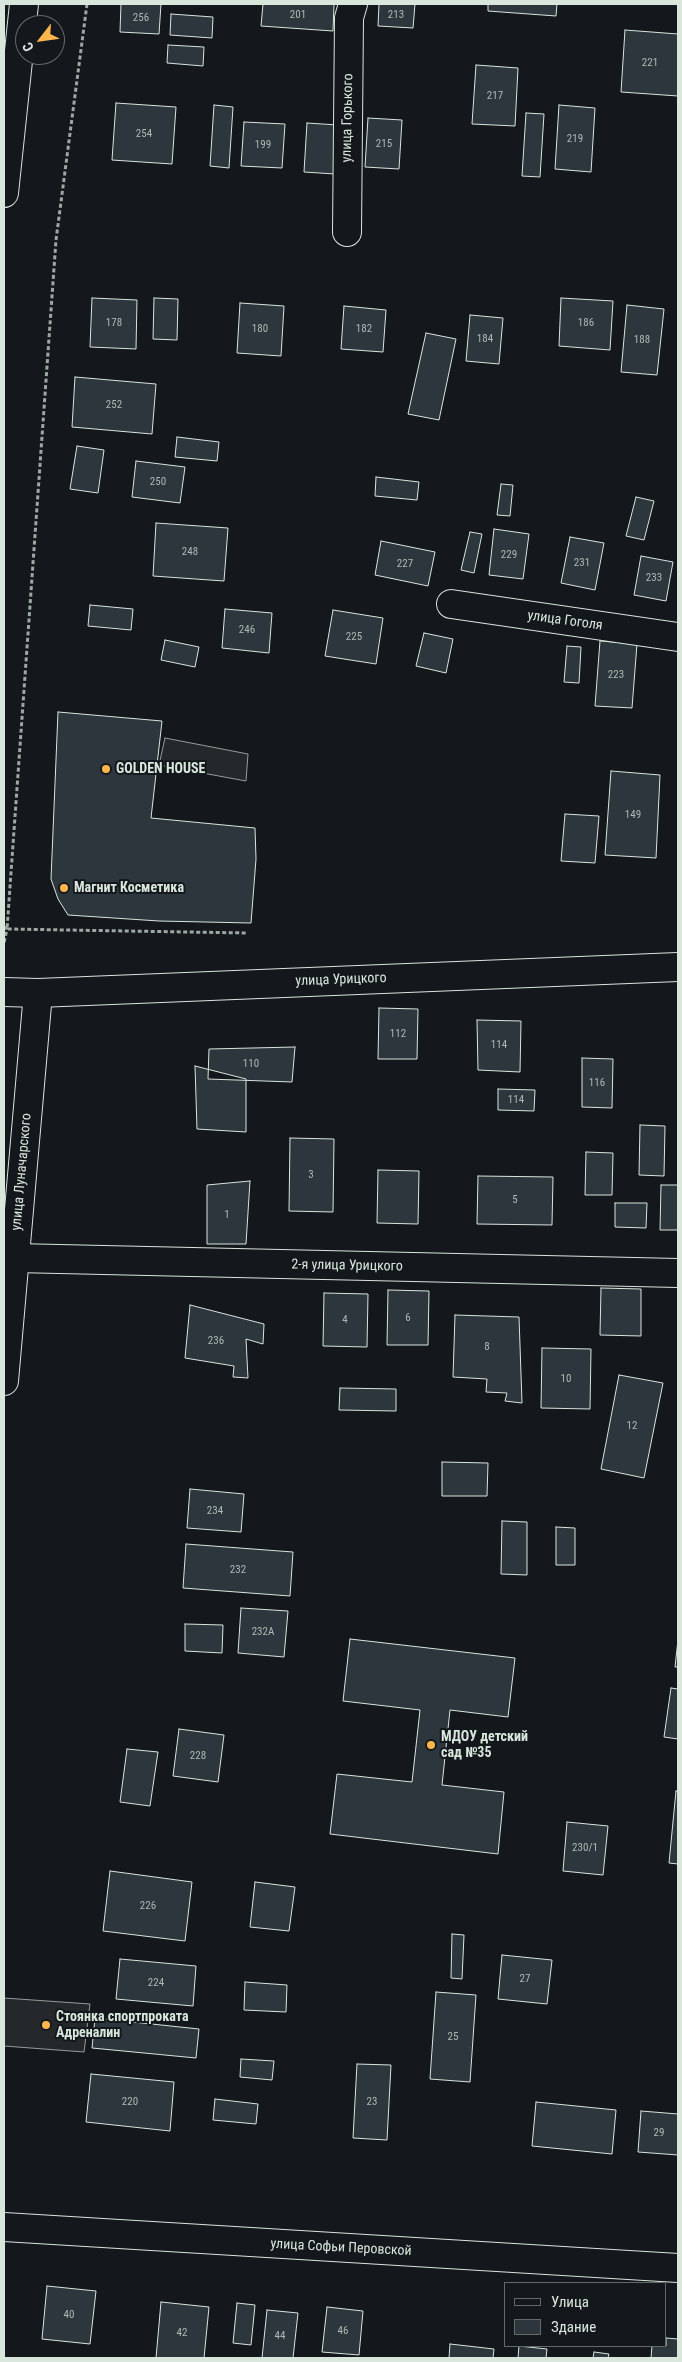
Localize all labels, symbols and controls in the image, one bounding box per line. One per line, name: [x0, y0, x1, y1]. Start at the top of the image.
house number: 201: [290, 8, 306, 22]
house number: 213: [388, 8, 404, 22]
house number: 256: [133, 11, 149, 25]
north arrow: [15, 15, 65, 65]
text: С: [19, 40, 37, 54]
house number: 221: [642, 56, 658, 70]
street label: улица Горького: [339, 73, 357, 163]
house number: 217: [487, 89, 503, 103]
house number: 254: [136, 127, 152, 141]
house number: 219: [567, 132, 583, 146]
house number: 215: [376, 137, 392, 151]
house number: 199: [255, 138, 271, 152]
house number: 178: [106, 316, 122, 330]
house number: 186: [578, 316, 594, 330]
house number: 180: [252, 322, 268, 336]
house number: 182: [356, 322, 372, 336]
house number: 184: [477, 332, 493, 346]
house number: 188: [634, 333, 650, 347]
house number: 252: [106, 398, 122, 412]
house number: 250: [150, 475, 166, 489]
house number: 248: [182, 545, 198, 559]
house number: 229: [501, 548, 517, 562]
house number: 231: [574, 556, 590, 570]
house number: 227: [397, 557, 413, 571]
house number: 233: [646, 571, 662, 585]
street label: улица Гоголя: [526, 607, 604, 635]
house number: 246: [239, 623, 255, 637]
house number: 225: [346, 630, 362, 644]
house number: 223: [608, 668, 624, 682]
place label: GOLDEN HOUSE: [116, 761, 205, 777]
marker: GOLDEN HOUSE: [100, 763, 112, 775]
house number: 149: [625, 808, 641, 822]
place label: Магнит Косметика: [74, 880, 184, 896]
marker: Магнит Косметика: [58, 882, 70, 894]
street label: улица Урицкого: [295, 970, 387, 990]
house number: 112: [390, 1027, 406, 1041]
house number: 114: [491, 1038, 507, 1052]
house number: 110: [243, 1057, 259, 1071]
house number: 116: [589, 1076, 605, 1090]
house number: 114: [508, 1093, 524, 1107]
street label: улица Луначарского: [8, 1113, 36, 1231]
house number: 3: [308, 1168, 314, 1182]
house number: 5: [512, 1193, 518, 1207]
house number: 1: [224, 1208, 230, 1222]
street label: 2-я улица Урицкого: [291, 1257, 403, 1275]
house number: 6: [405, 1311, 411, 1325]
house number: 4: [342, 1313, 348, 1327]
house number: 236: [208, 1334, 224, 1348]
house number: 8: [484, 1340, 490, 1354]
house number: 10: [561, 1372, 571, 1386]
house number: 12: [627, 1419, 637, 1433]
house number: 234: [207, 1504, 223, 1518]
house number: 232: [230, 1563, 246, 1577]
house number: 232А: [252, 1625, 274, 1639]
place label: МДОУ детский сад №35: [441, 1729, 528, 1761]
marker: МДОУ детский сад №35: [425, 1739, 437, 1751]
house number: 228: [190, 1749, 206, 1763]
house number: 230/1: [572, 1841, 598, 1855]
house number: 226: [140, 1899, 156, 1913]
house number: 27: [520, 1972, 530, 1986]
house number: 224: [148, 1976, 164, 1990]
place label: Стоянка спортпроката Адреналин: [56, 2009, 189, 2041]
marker: Стоянка спортпроката Адреналин: [40, 2019, 52, 2031]
house number: 25: [448, 2030, 458, 2044]
house number: 220: [122, 2095, 138, 2109]
house number: 23: [367, 2095, 377, 2109]
house number: 29: [654, 2126, 664, 2140]
street label: улица Софьи Перовской: [270, 2236, 412, 2260]
legend: [504, 2282, 667, 2347]
text: Улица: [551, 2293, 589, 2311]
house number: 40: [64, 2308, 74, 2322]
text: Здание: [551, 2318, 596, 2336]
house number: 46: [338, 2324, 348, 2338]
house number: 42: [177, 2326, 187, 2340]
house number: 44: [275, 2329, 285, 2343]

